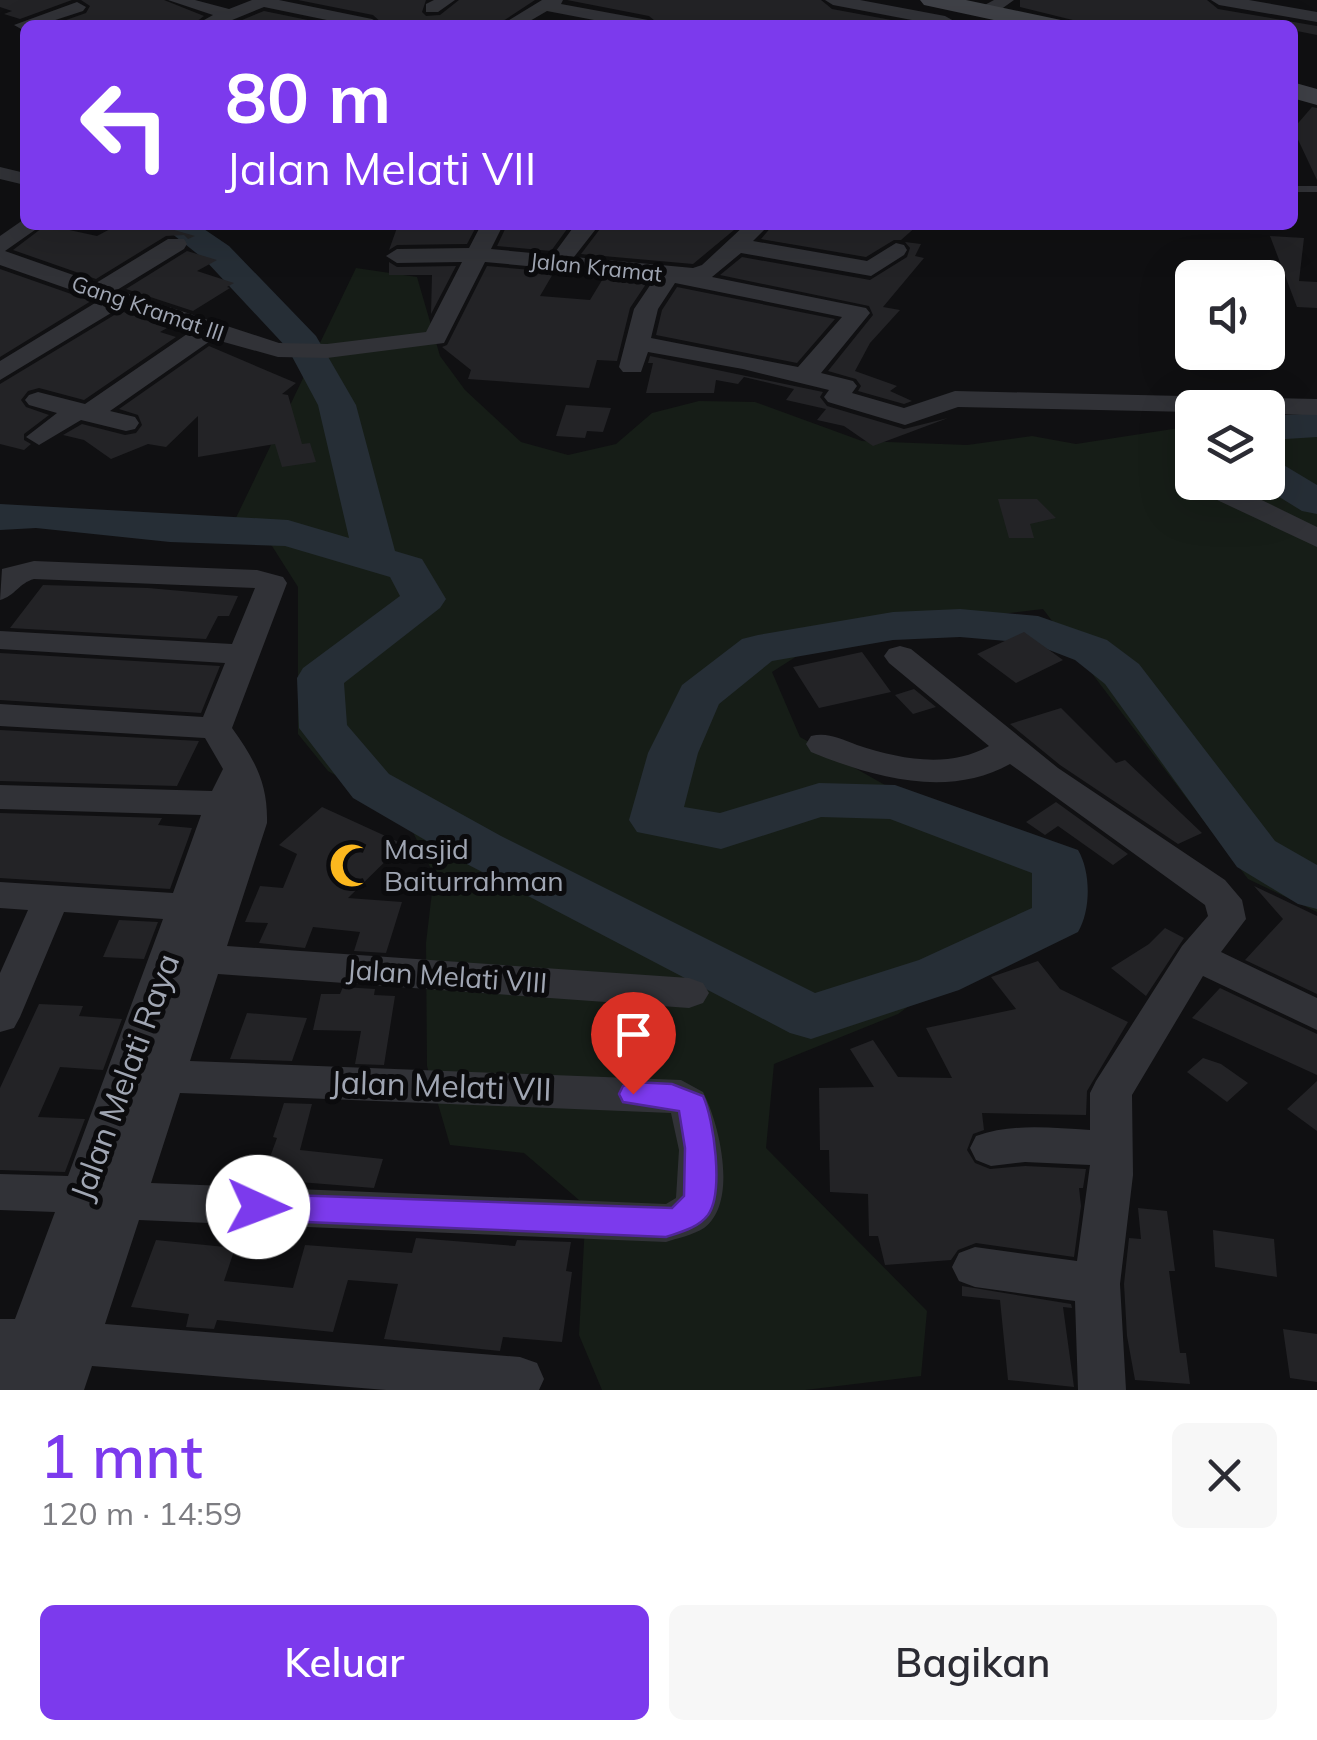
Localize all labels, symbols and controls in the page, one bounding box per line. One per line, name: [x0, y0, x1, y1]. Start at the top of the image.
text: 80 m: [225, 53, 391, 141]
icon: left: [60, 60, 190, 190]
text: Jalan Melati VII: [225, 140, 536, 196]
street label: Jalan Kramat: [529, 246, 664, 288]
map controls: [1175, 260, 1285, 500]
button: sound: [1175, 260, 1285, 370]
street label: Gang Kramat III: [68, 269, 228, 347]
button: layers: [1175, 390, 1285, 500]
place label: Masjid Baiturrahman: [384, 831, 564, 898]
mosque icon: Masjid Baiturrahman: [327, 841, 375, 889]
street label: Jalan Melati Raya: [61, 948, 187, 1205]
street label: Jalan Melati VIII: [346, 951, 549, 1000]
pin: [591, 992, 676, 1095]
icon: arrive: [606, 1007, 661, 1062]
street label: Jalan Melati VII: [330, 1061, 552, 1109]
position arrow: [206, 1155, 310, 1259]
text: 1 mnt: [40, 1418, 203, 1493]
button: close: [1172, 1423, 1277, 1528]
text: 120 m · 14:59: [40, 1493, 242, 1533]
button: Keluar: [40, 1605, 649, 1720]
button: Bagikan: [669, 1605, 1277, 1720]

